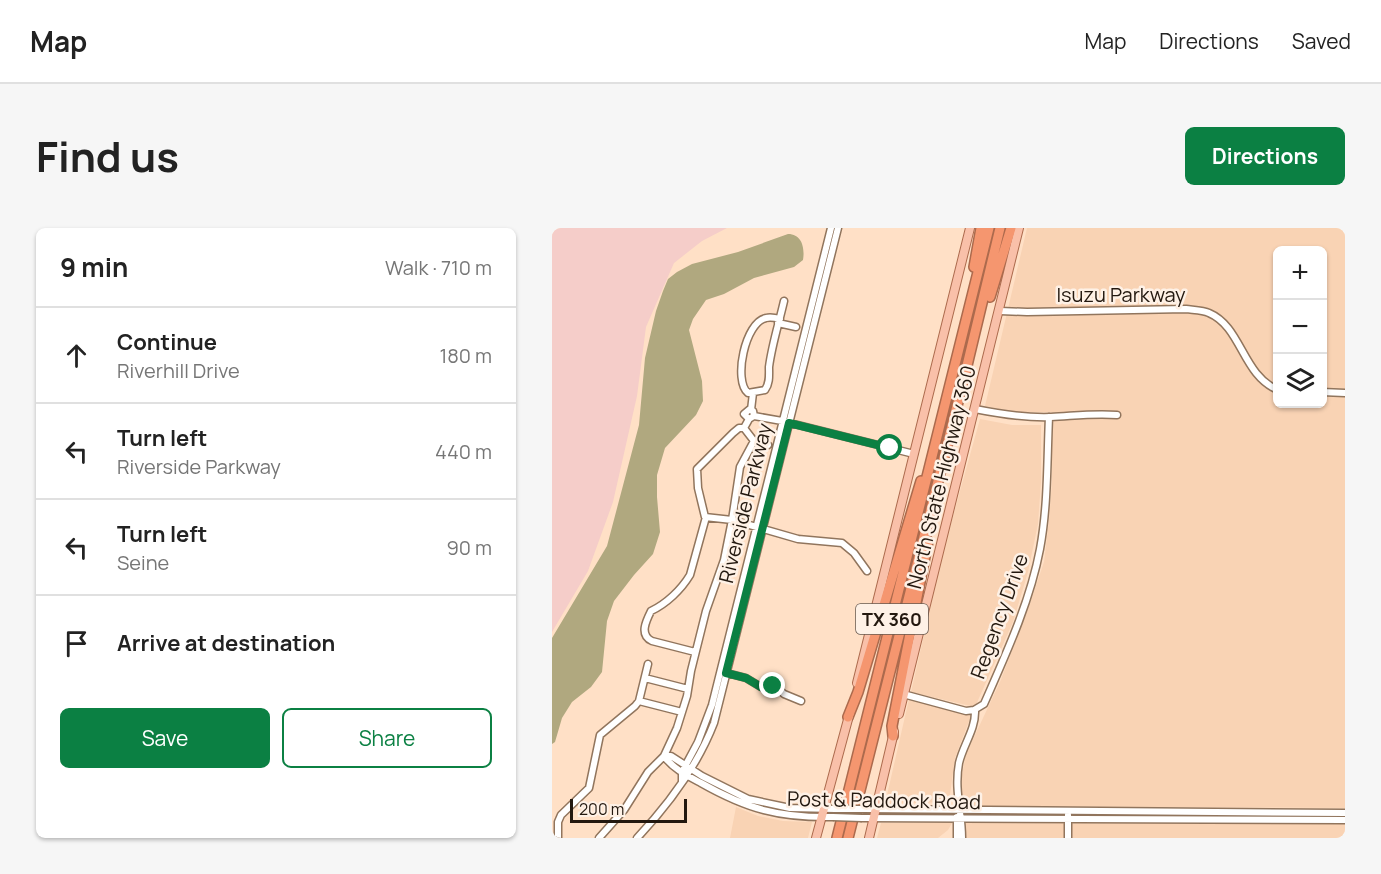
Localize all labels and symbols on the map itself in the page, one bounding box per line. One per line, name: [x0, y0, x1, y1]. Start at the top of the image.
street label: Isuzu Parkway: [1056, 281, 1186, 308]
street label: North State Highway 360: [900, 363, 982, 591]
street label: Riverside Parkway: [712, 420, 778, 586]
route start: [876, 434, 902, 460]
street label: Regency Drive: [964, 550, 1034, 682]
road number: TX 360: [856, 604, 928, 634]
route end: [759, 672, 785, 698]
street label: Post & Paddock Road: [787, 785, 981, 815]
scale bar: [570, 796, 687, 824]

